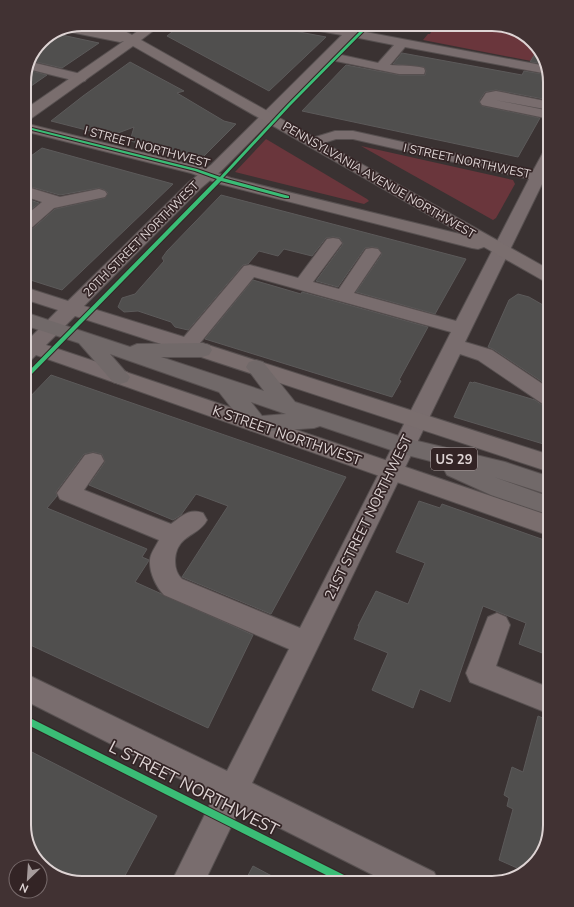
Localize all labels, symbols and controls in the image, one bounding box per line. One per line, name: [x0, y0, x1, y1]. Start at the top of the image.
street label: PENNSYLVANIA AVENUE NORTHWEST: [280, 118, 479, 242]
street label: I STREET NORTHWEST: [82, 123, 212, 172]
street label: I STREET NORTHWEST: [402, 140, 533, 182]
street label: 20TH STREET NORTHWEST: [80, 177, 203, 300]
street label: K STREET NORTHWEST: [210, 401, 364, 470]
street label: 21ST STREET NORTHWEST: [320, 431, 417, 603]
road number: US 29: [431, 448, 477, 470]
street label: L STREET NORTHWEST: [105, 735, 284, 842]
north arrow: [8, 859, 48, 899]
text: N: [17, 879, 31, 896]

